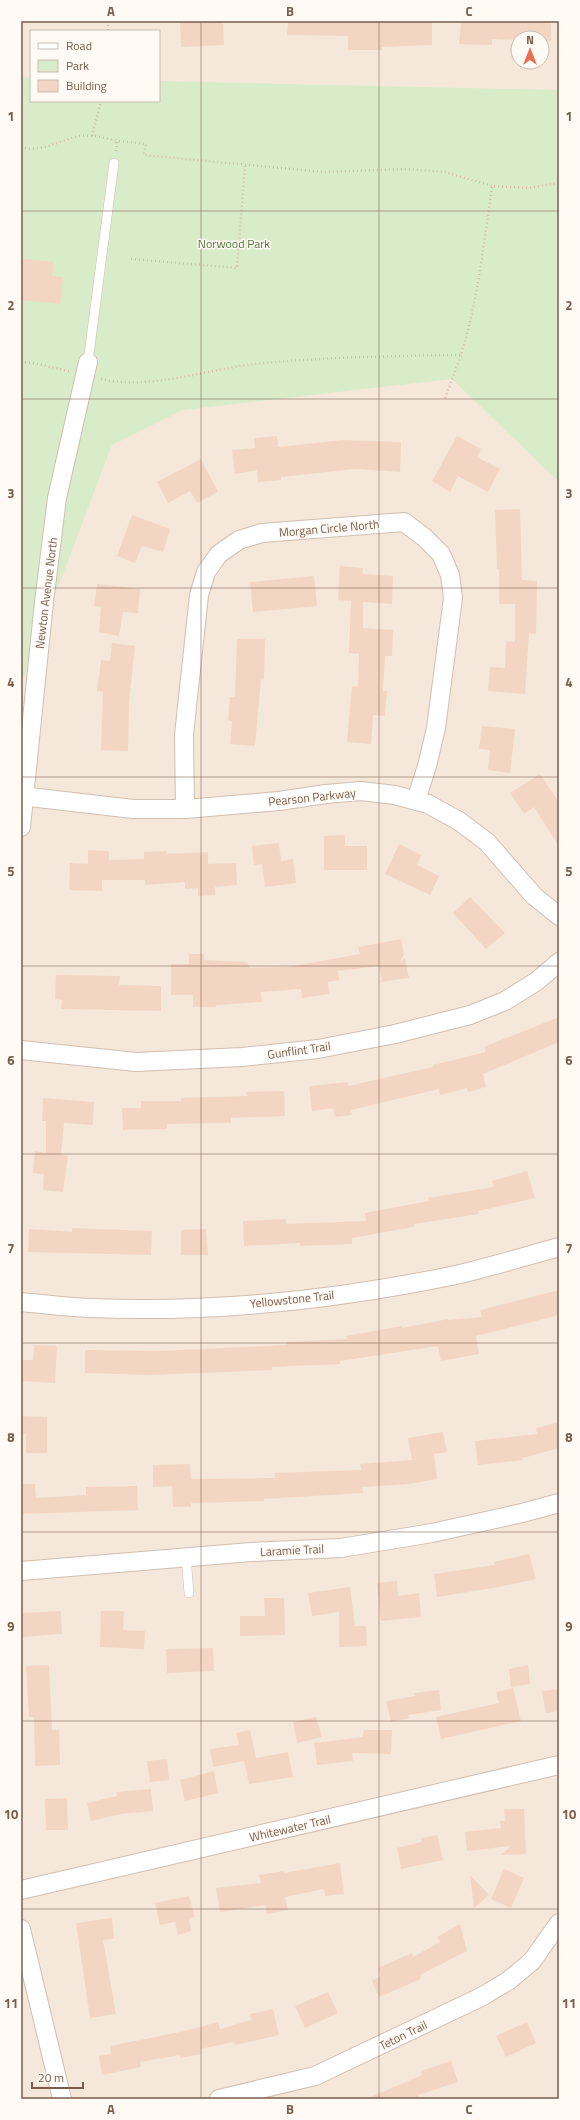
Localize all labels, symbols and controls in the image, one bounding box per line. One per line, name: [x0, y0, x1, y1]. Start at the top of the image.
text: A: [107, 1, 115, 21]
text: B: [286, 1, 294, 21]
text: C: [465, 1, 473, 21]
legend: [30, 30, 160, 102]
north arrow: [510, 30, 550, 70]
text: N: [526, 32, 534, 48]
text: Road: [66, 36, 92, 55]
text: Park: [66, 56, 89, 75]
text: Building: [66, 76, 107, 95]
text: 1: [7, 106, 15, 126]
text: 1: [565, 106, 573, 126]
park label: Norwood Park: [198, 234, 270, 253]
text: 2: [7, 295, 15, 315]
text: 2: [565, 295, 573, 315]
text: 3: [7, 483, 15, 503]
text: 3: [565, 483, 573, 503]
street label: Morgan Circle North: [278, 514, 380, 542]
street label: Newton Avenue North: [30, 536, 62, 650]
text: 4: [7, 672, 15, 692]
text: 4: [565, 672, 573, 692]
street label: Pearson Parkway: [267, 783, 357, 811]
text: 5: [7, 861, 15, 881]
text: 5: [565, 861, 573, 881]
street label: Gunflint Trail: [266, 1036, 332, 1064]
text: 6: [7, 1050, 15, 1070]
text: 6: [565, 1050, 573, 1070]
text: 7: [7, 1238, 15, 1258]
text: 7: [565, 1238, 573, 1258]
street label: Yellowstone Trail: [249, 1285, 335, 1313]
text: 8: [7, 1427, 15, 1447]
text: 8: [565, 1427, 573, 1447]
street label: Laramie Trail: [259, 1539, 325, 1561]
text: 9: [7, 1616, 15, 1636]
text: 9: [565, 1616, 573, 1636]
text: 10: [4, 1804, 18, 1824]
text: 10: [562, 1804, 576, 1824]
street label: Whitewater Trail: [247, 1809, 333, 1847]
text: 11: [4, 1993, 18, 2013]
text: 11: [562, 1993, 576, 2013]
street label: Teton Trail: [376, 2015, 430, 2055]
scale bar: [32, 2064, 83, 2090]
text: 20 m: [38, 2068, 64, 2087]
text: A: [107, 2099, 115, 2119]
text: B: [286, 2099, 294, 2119]
text: C: [465, 2099, 473, 2119]

